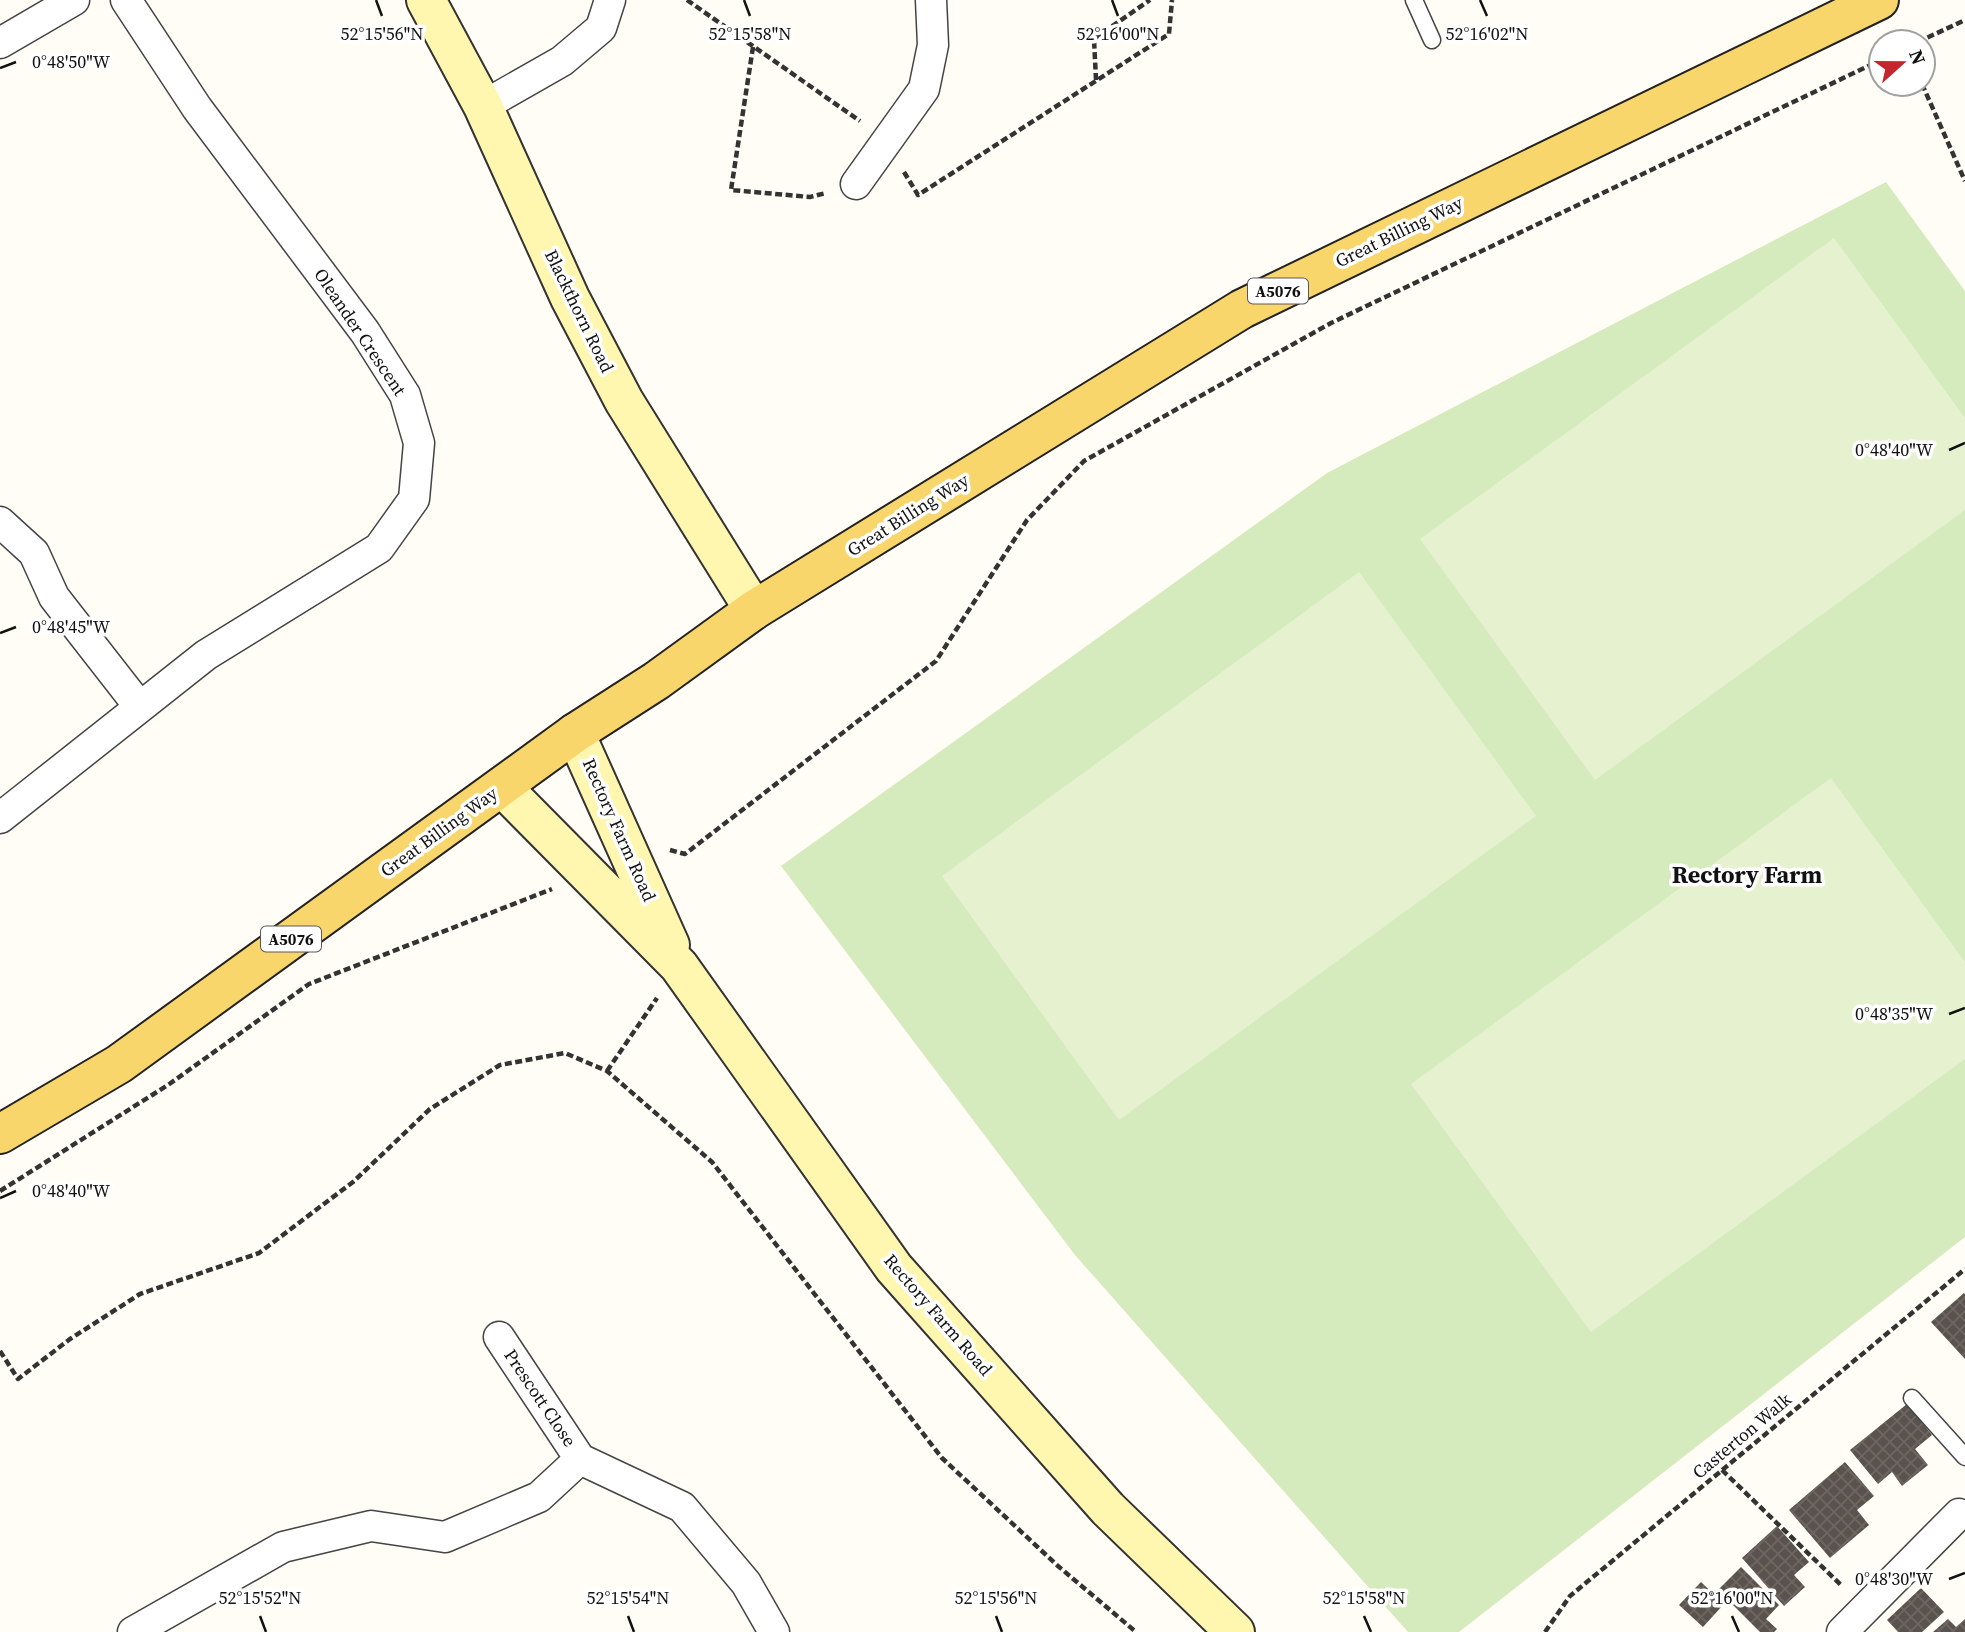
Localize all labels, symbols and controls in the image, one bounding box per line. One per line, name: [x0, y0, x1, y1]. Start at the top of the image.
text: 52°15'56"N: [341, 21, 423, 46]
text: 52°15'58"N: [709, 21, 791, 46]
text: 52°16'00"N: [1077, 21, 1159, 46]
text: 52°16'02"N: [1446, 21, 1528, 46]
north arrow: [1867, 28, 1937, 98]
text: N: [1903, 46, 1933, 68]
text: 0°48'50"W: [32, 49, 111, 74]
street label: Great Billing Way: [1331, 190, 1467, 273]
street label: Blackthorn Road: [539, 245, 620, 376]
street label: Oleander Crescent: [308, 263, 412, 400]
road number: A5076: [1248, 278, 1308, 304]
text: 0°48'40"W: [1855, 437, 1934, 462]
street label: Great Billing Way: [842, 467, 974, 562]
text: 0°48'45"W: [32, 614, 111, 639]
street label: Rectory Farm Road: [577, 754, 662, 905]
street label: Great Billing Way: [375, 780, 503, 883]
district label: Rectory Farm: [1672, 858, 1822, 891]
road number: A5076: [261, 926, 321, 951]
text: 0°48'35"W: [1855, 1001, 1934, 1026]
text: 0°48'40"W: [32, 1178, 111, 1203]
street label: Rectory Farm Road: [878, 1248, 998, 1381]
street label: Prescott Close: [498, 1344, 582, 1452]
street label: Casterton Walk: [1687, 1387, 1797, 1484]
text: 0°48'30"W: [1855, 1566, 1934, 1591]
text: 52°15'52"N: [219, 1585, 301, 1610]
text: 52°15'54"N: [587, 1585, 669, 1610]
text: 52°15'56"N: [955, 1585, 1037, 1610]
text: 52°15'58"N: [1323, 1585, 1405, 1610]
text: 52°16'00"N: [1691, 1585, 1773, 1610]

